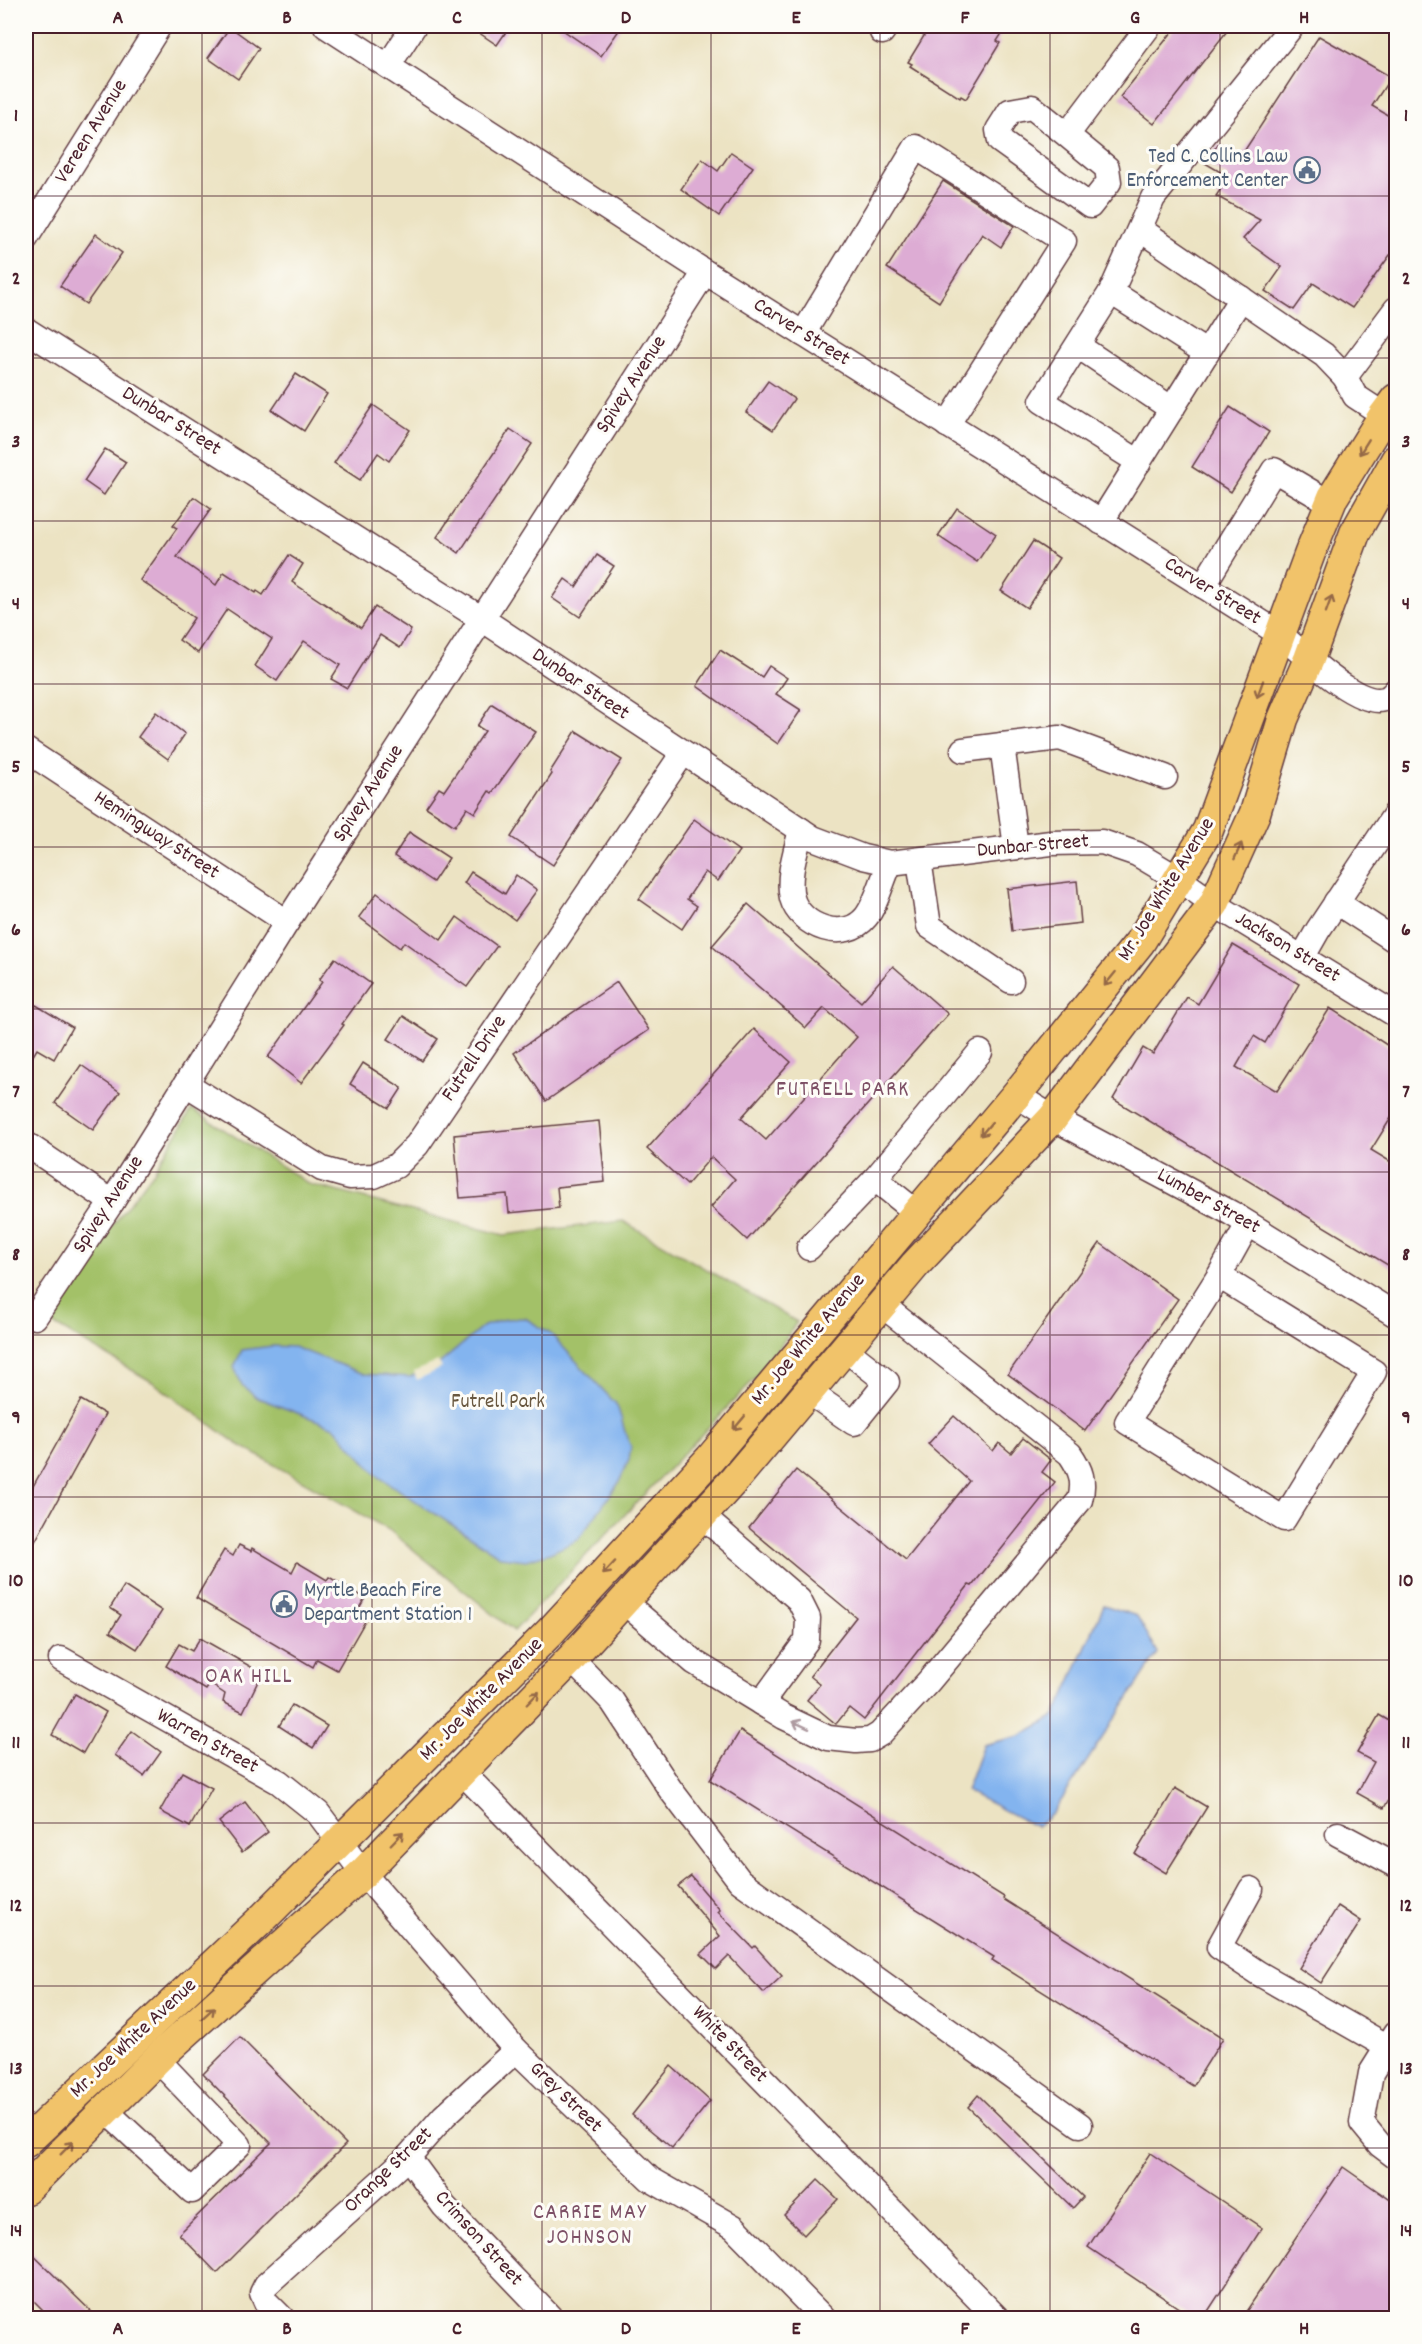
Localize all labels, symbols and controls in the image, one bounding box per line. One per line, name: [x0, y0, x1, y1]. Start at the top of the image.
text: A: [113, 5, 124, 33]
text: B: [282, 5, 292, 33]
text: C: [452, 5, 462, 33]
text: D: [621, 5, 632, 33]
text: E: [791, 5, 801, 33]
text: F: [961, 5, 971, 33]
text: G: [1130, 5, 1140, 33]
text: H: [1299, 5, 1309, 33]
street label: Vereen Avenue: [48, 74, 136, 190]
text: 1: [14, 103, 18, 131]
text: 1: [1404, 103, 1408, 131]
place label: Ted C. Collins Law Enforcement Center: [1127, 143, 1288, 197]
public building icon: Ted C. Collins Law Enforcement Center: [1292, 155, 1322, 185]
text: 2: [12, 266, 20, 294]
text: 2: [1402, 266, 1410, 294]
street label: Carver Street: [747, 291, 856, 375]
street label: Spivey Avenue: [589, 330, 675, 440]
street label: Dunbar Street: [115, 380, 227, 465]
text: 3: [12, 429, 20, 457]
text: 3: [1402, 429, 1410, 457]
one-way arrow: [1357, 438, 1369, 455]
street label: Carver Street: [1158, 550, 1267, 634]
text: 4: [12, 591, 20, 619]
text: 4: [1402, 591, 1410, 619]
one-way arrow: [1324, 595, 1335, 614]
street label: Dunbar Street: [525, 641, 635, 729]
one-way arrow: [1254, 680, 1265, 698]
street label: Spivey Avenue: [326, 739, 412, 849]
text: 5: [11, 754, 21, 782]
text: 5: [1401, 754, 1411, 782]
street label: Hemingway Street: [87, 784, 225, 888]
street label: Mr. Joe White Avenue: [1111, 812, 1223, 968]
street label: Dunbar Street: [976, 827, 1090, 867]
one-way arrow: [1233, 842, 1244, 860]
street label: Jackson Street: [1229, 905, 1346, 991]
text: 6: [11, 917, 21, 945]
text: 6: [1401, 917, 1411, 945]
one-way arrow: [1104, 970, 1117, 986]
street label: Futrell Drive: [435, 1010, 515, 1108]
district label: FUTRELL PARK: [776, 1075, 910, 1106]
text: 7: [12, 1079, 20, 1107]
text: 7: [1402, 1079, 1410, 1107]
one-way arrow: [980, 1121, 993, 1137]
street label: Spivey Avenue: [66, 1150, 152, 1260]
street label: Lumber Street: [1151, 1161, 1265, 1243]
text: 8: [12, 1242, 20, 1270]
text: 8: [1402, 1242, 1410, 1270]
street label: Mr. Joe White Avenue: [745, 1267, 873, 1413]
park label: Futrell Park: [451, 1388, 545, 1418]
text: 9: [11, 1405, 21, 1433]
text: 9: [1401, 1405, 1411, 1433]
one-way arrow: [733, 1415, 746, 1431]
one-way arrow: [602, 1561, 616, 1576]
text: 10: [8, 1568, 24, 1596]
text: 10: [1398, 1568, 1414, 1596]
place label: Myrtle Beach Fire Department Station 1: [304, 1577, 472, 1631]
public building icon: Myrtle Beach Fire Department Station 1: [269, 1589, 299, 1619]
street label: Mr. Joe White Avenue: [413, 1631, 551, 1769]
district label: OAK HILL: [205, 1662, 293, 1693]
one-way arrow: [526, 1691, 540, 1706]
street label: Warren Street: [151, 1702, 264, 1782]
one-way arrow: [792, 1719, 810, 1731]
text: 11: [12, 1730, 20, 1758]
text: 11: [1402, 1730, 1410, 1758]
one-way arrow: [390, 1830, 404, 1845]
text: 12: [9, 1893, 23, 1921]
text: 12: [1399, 1893, 1413, 1921]
street label: Mr. Joe White Avenue: [64, 1972, 204, 2106]
street label: White Street: [684, 1999, 774, 2091]
one-way arrow: [200, 2006, 215, 2020]
street label: Grey Street: [521, 2055, 609, 2141]
text: 13: [9, 2056, 23, 2084]
text: 13: [1399, 2056, 1413, 2084]
street label: Orange Street: [338, 2121, 440, 2221]
one-way arrow: [60, 2141, 75, 2155]
street label: Crimson Street: [427, 2184, 530, 2294]
district label: CARRIE MAY JOHNSON: [533, 2198, 647, 2254]
text: 14: [10, 2218, 22, 2246]
text: 14: [1400, 2218, 1412, 2246]
text: A: [113, 2316, 124, 2344]
text: B: [282, 2316, 292, 2344]
text: C: [452, 2316, 462, 2344]
text: D: [621, 2316, 632, 2344]
text: E: [791, 2316, 801, 2344]
text: F: [961, 2316, 971, 2344]
text: G: [1130, 2316, 1140, 2344]
text: H: [1299, 2316, 1309, 2344]

